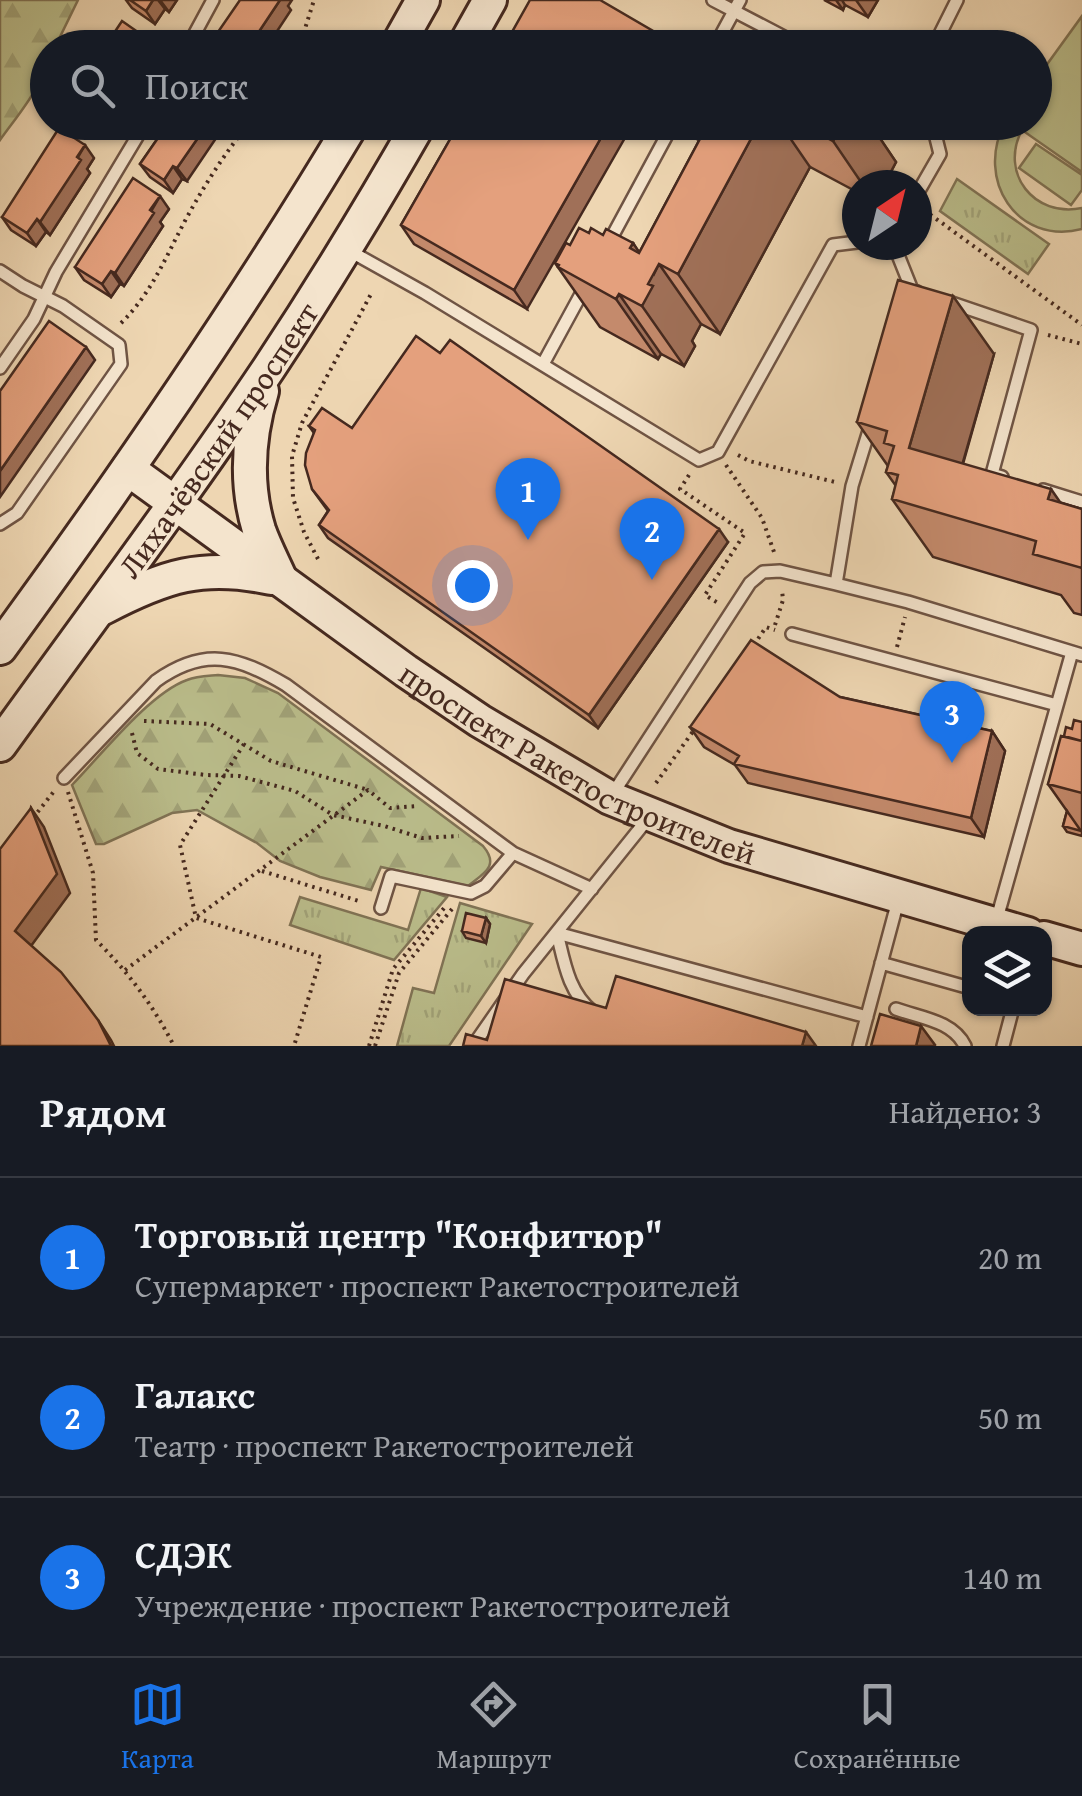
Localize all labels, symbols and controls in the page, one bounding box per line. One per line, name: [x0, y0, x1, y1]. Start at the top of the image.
search box: [30, 30, 1052, 140]
text: Поиск: [145, 57, 248, 113]
icon: search: [65, 58, 120, 113]
north arrow: [842, 170, 932, 260]
street label: Лихачёвский проспект: [106, 292, 330, 587]
pin: 1: [496, 458, 560, 540]
pin: 2: [620, 498, 684, 580]
your location: [447, 560, 498, 611]
street label: проспект Ракетостроителей: [390, 650, 761, 876]
pin: 3: [920, 680, 984, 763]
map controls: [962, 926, 1052, 1016]
button: layers: [962, 926, 1052, 1016]
text: Рядом: [40, 1081, 167, 1142]
text: Найдено: 3: [889, 1088, 1042, 1135]
text: Торговый центр "Конфитюр": [135, 1206, 663, 1262]
text: 1: [64, 1234, 81, 1281]
text: 20 m: [978, 1234, 1042, 1281]
text: Супермаркет · проспект Ракетостроителей: [135, 1262, 740, 1309]
text: Галакс: [135, 1366, 255, 1422]
text: 2: [64, 1394, 81, 1441]
text: 50 m: [978, 1394, 1042, 1441]
text: Театр · проспект Ракетостроителей: [135, 1422, 634, 1469]
text: СДЭК: [135, 1526, 232, 1582]
text: 3: [64, 1554, 81, 1601]
text: 140 m: [963, 1554, 1042, 1601]
text: Учреждение · проспект Ракетостроителей: [135, 1582, 730, 1629]
tab: Карта: [121, 1677, 194, 1778]
tab: Маршрут: [437, 1677, 551, 1778]
tab: Сохранённые: [794, 1677, 961, 1778]

